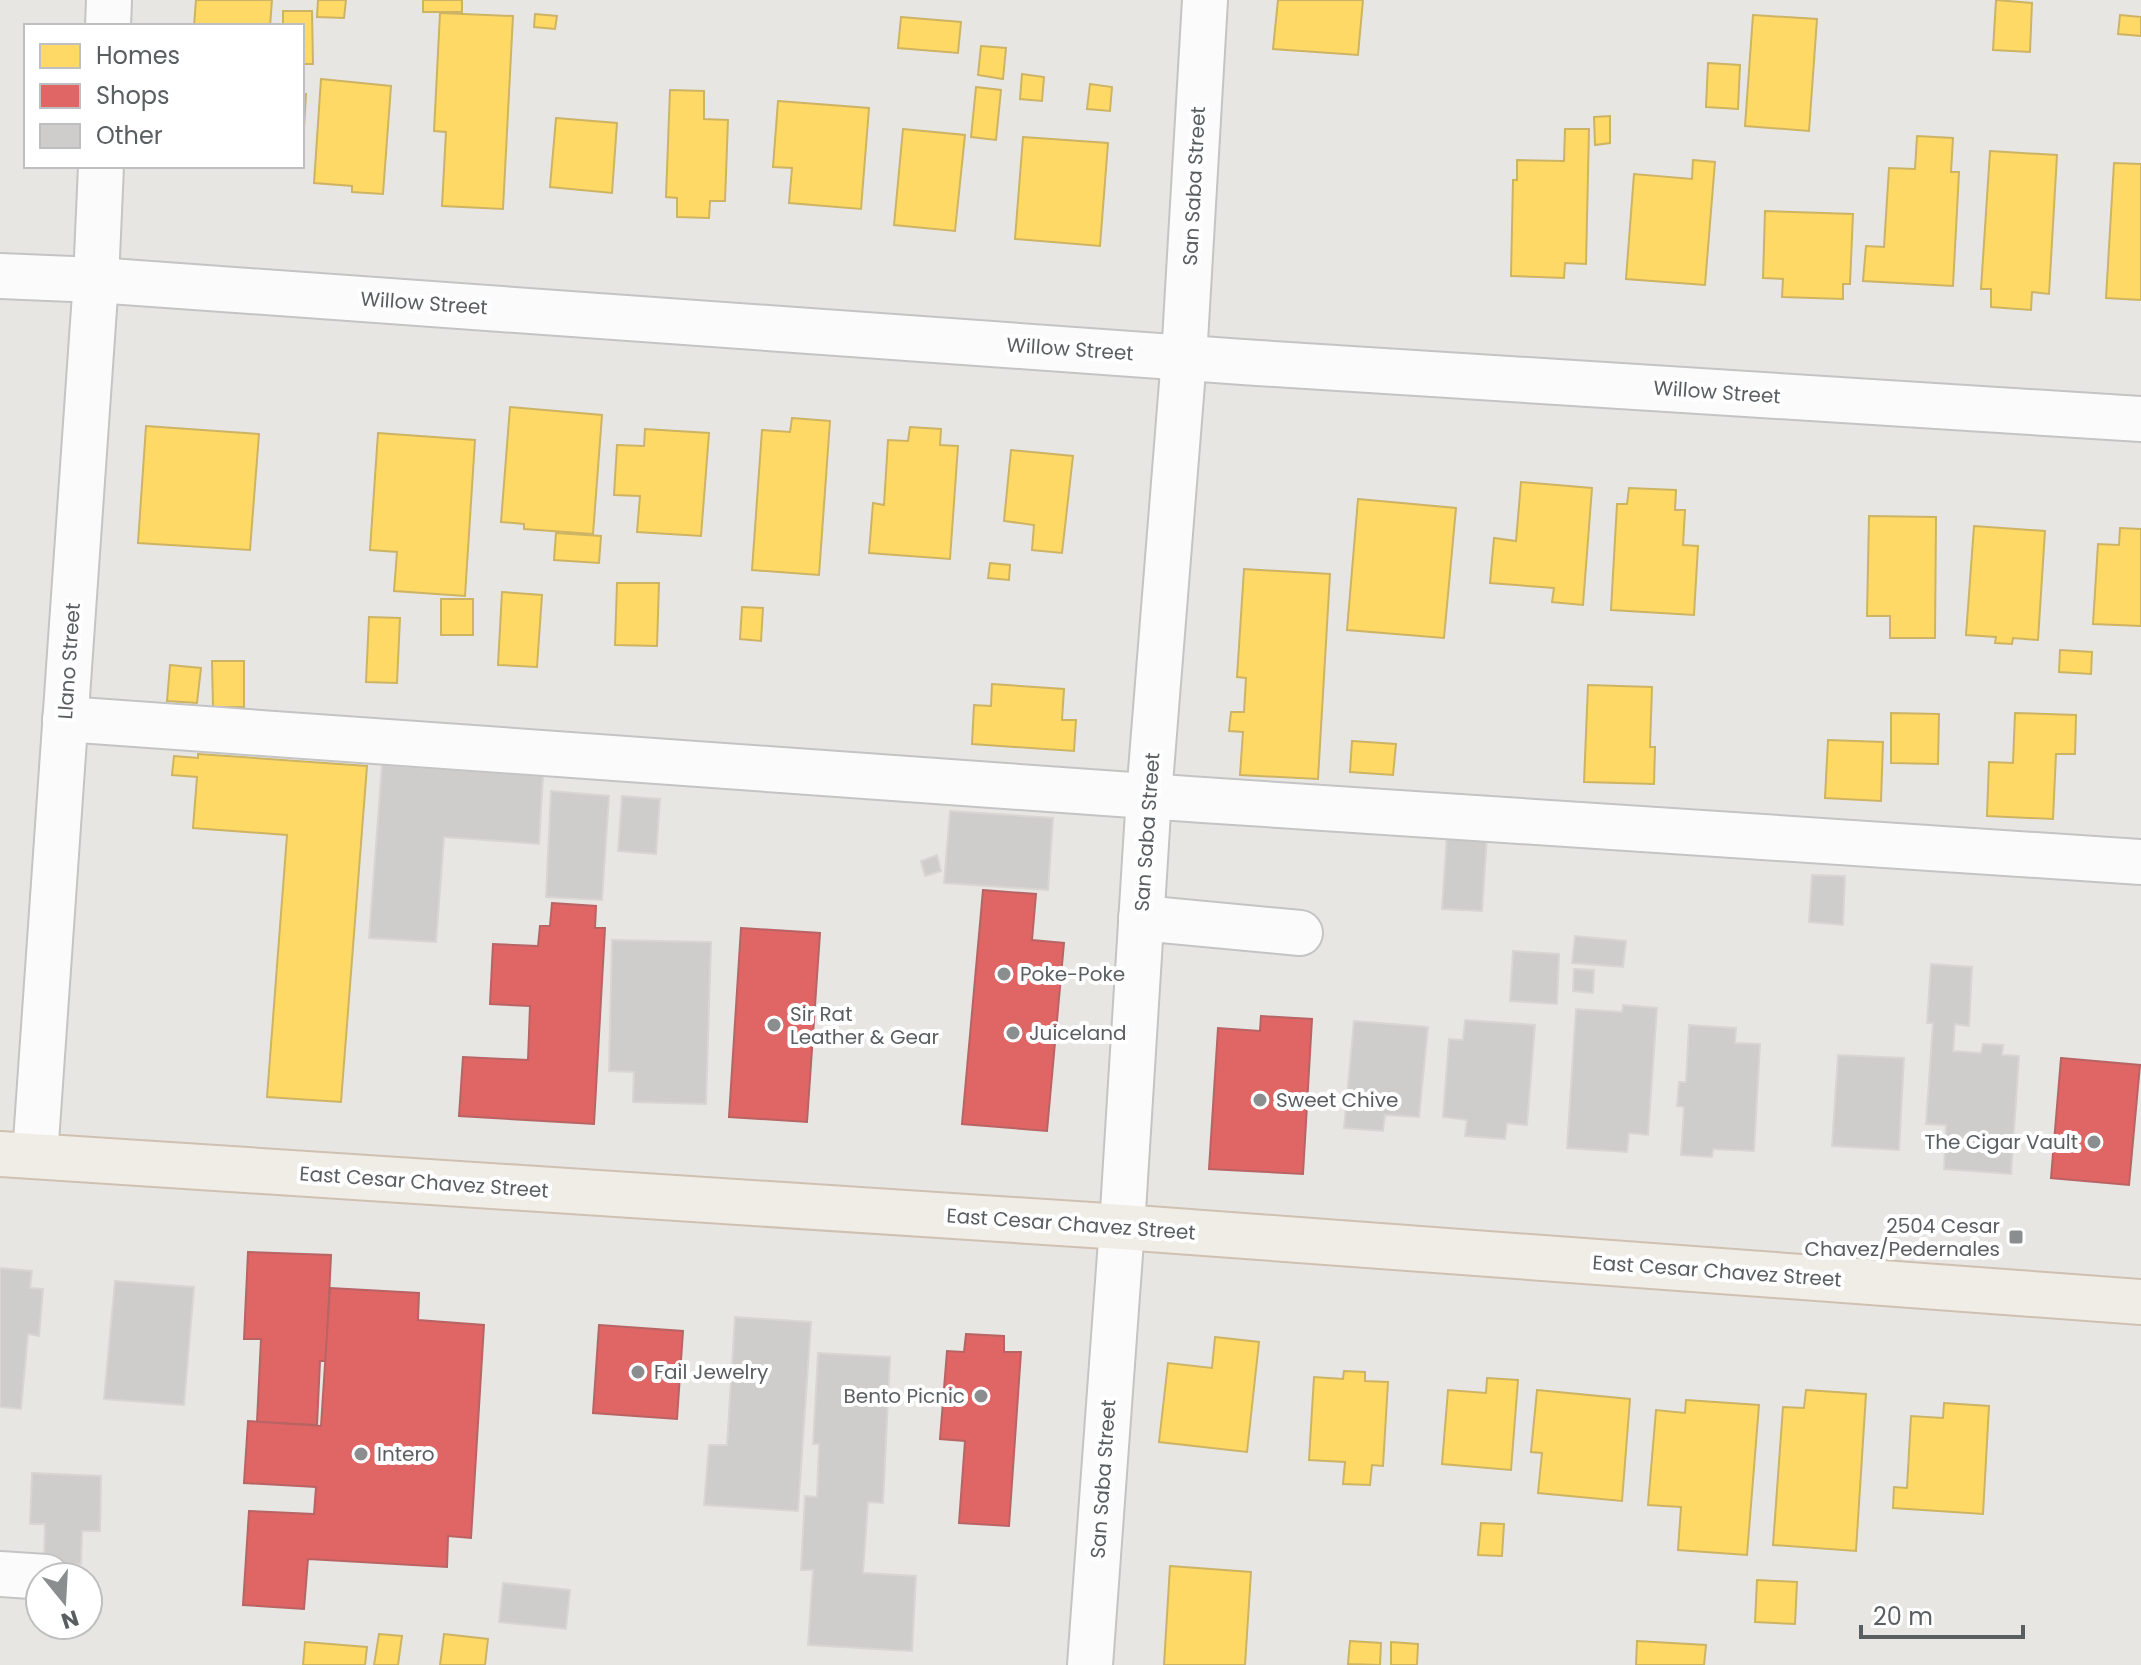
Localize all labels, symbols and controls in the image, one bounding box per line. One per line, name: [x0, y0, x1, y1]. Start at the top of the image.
legend: [24, 24, 304, 168]
text: Homes: [96, 39, 180, 72]
text: Shops: [96, 79, 170, 112]
street label: San Saba Street: [1176, 106, 1212, 266]
text: Other: [96, 119, 163, 152]
street label: Willow Street: [359, 285, 489, 321]
street label: Willow Street: [1005, 331, 1135, 367]
street label: Willow Street: [1652, 374, 1782, 410]
street label: Llano Street: [51, 602, 87, 720]
street label: San Saba Street: [1127, 751, 1167, 913]
place label: Poke-Poke: [1020, 960, 1125, 988]
marker: Poke-Poke: [995, 965, 1013, 983]
place label: Sir Rat Leather & Gear: [790, 1000, 939, 1051]
marker: Sir Rat Leather & Gear: [765, 1016, 783, 1034]
place label: Juiceland: [1029, 1019, 1127, 1047]
marker: Juiceland: [1004, 1024, 1022, 1042]
place label: Sweet Chive: [1276, 1086, 1398, 1114]
marker: Sweet Chive: [1251, 1091, 1269, 1109]
place label: The Cigar Vault: [1924, 1128, 2078, 1156]
marker: The Cigar Vault: [2085, 1133, 2103, 1151]
street label: East Cesar Chavez Street: [298, 1159, 550, 1205]
street label: East Cesar Chavez Street: [945, 1201, 1197, 1247]
place label: 2504 Cesar Chavez/Pedernales: [1805, 1212, 2000, 1263]
marker: 2504 Cesar Chavez/Pedernales: [2007, 1228, 2025, 1246]
street label: East Cesar Chavez Street: [1591, 1248, 1843, 1294]
place label: Fail Jewelry: [654, 1358, 768, 1386]
marker: Fail Jewelry: [629, 1363, 647, 1381]
place label: Bento Picnic: [844, 1382, 965, 1410]
marker: Bento Picnic: [972, 1387, 990, 1405]
street label: San Saba Street: [1083, 1398, 1123, 1560]
place label: Intero: [377, 1440, 435, 1468]
marker: Intero: [352, 1445, 370, 1463]
north arrow: [24, 1561, 104, 1641]
scale bar: [1861, 1589, 2023, 1639]
text: 20 m: [1873, 1600, 1933, 1633]
text: N: [57, 1602, 83, 1637]

